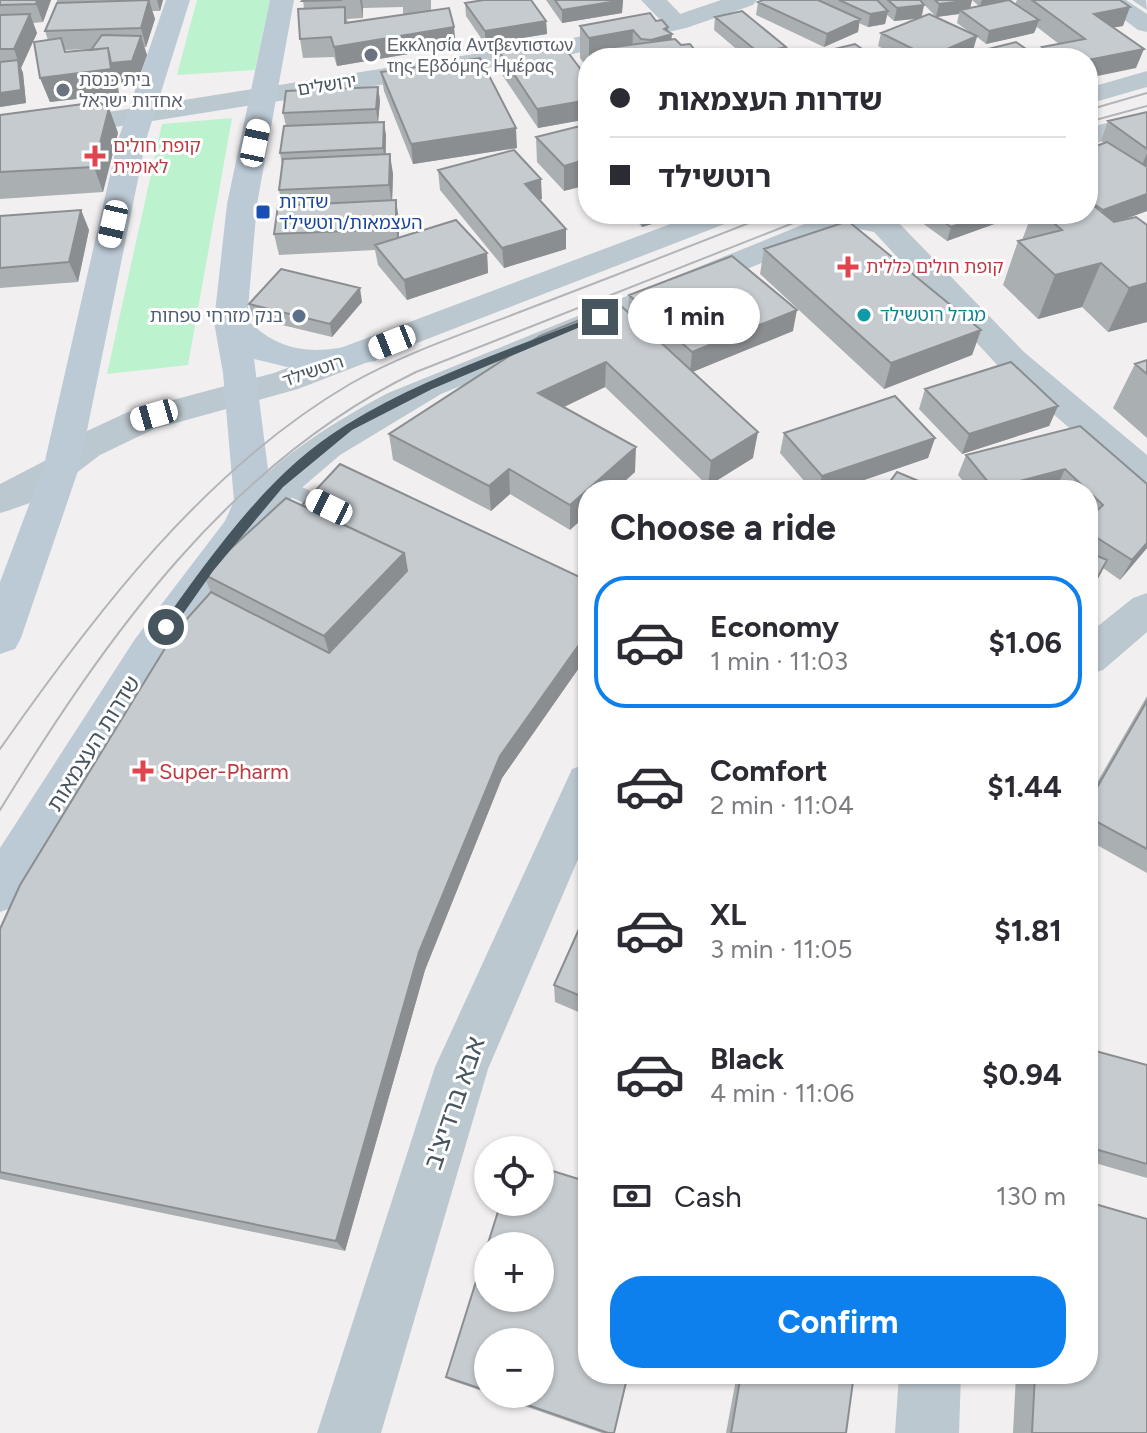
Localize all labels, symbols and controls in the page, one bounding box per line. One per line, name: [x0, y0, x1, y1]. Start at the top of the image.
place label: Εκκλησία Αντβεντιστων της Εβδόμης Ημέρας: [387, 34, 573, 77]
marker: Εκκλησία Αντβεντιστων της Εβδόμης Ημέρας: [362, 46, 380, 64]
place label: בית כנסת אחדות ישראל: [79, 69, 183, 112]
street label: ירושלים: [296, 69, 358, 101]
marker: בית כנסת אחדות ישראל: [54, 81, 72, 99]
text: שדרות העצמאות: [658, 81, 883, 118]
car: [238, 117, 272, 169]
place label: קופת חולים לאומית: [113, 135, 201, 178]
marker: קופת חולים לאומית: [84, 145, 106, 167]
text: רוטשילד: [658, 158, 771, 195]
place label: שדרות העצמאות/רוטשילד: [279, 191, 423, 234]
car: [96, 198, 130, 250]
marker: שדרות העצמאות/רוטשילד: [254, 203, 272, 221]
marker: קופת חולים כללית: [837, 256, 859, 278]
place label: קופת חולים כללית: [866, 256, 1004, 278]
callout: 1 min: [628, 289, 760, 345]
route end: [582, 299, 618, 335]
text: 1 min: [663, 300, 725, 332]
place label: מגדל רוטשילד: [880, 304, 986, 326]
place label: בנק מזרחי טפחות: [150, 305, 283, 327]
marker: מגדל רוטשילד: [855, 306, 873, 324]
marker: בנק מזרחי טפחות: [290, 307, 308, 325]
car: [365, 322, 419, 362]
street label: רוטשילד: [279, 350, 347, 392]
car: [128, 397, 180, 433]
car: [302, 486, 356, 528]
text: Choose a ride: [610, 506, 836, 549]
icon: car: [614, 606, 686, 678]
text: Economy: [710, 608, 839, 645]
route start: [148, 609, 184, 645]
text: $1.06: [988, 624, 1062, 661]
text: 1 min · 11:03: [710, 645, 848, 677]
street label: שדרות העצמאות: [41, 670, 146, 816]
icon: car: [614, 750, 686, 822]
text: Comfort: [710, 752, 828, 789]
place label: Super-Pharm: [159, 758, 289, 785]
marker: Super-Pharm: [134, 762, 152, 780]
text: $1.44: [987, 768, 1062, 805]
text: 2 min · 11:04: [710, 789, 854, 821]
icon: car: [614, 894, 686, 966]
text: XL: [710, 896, 746, 933]
text: $1.81: [994, 912, 1062, 949]
text: 3 min · 11:05: [710, 933, 852, 965]
street label: אבא ברדיצ'ב: [416, 1032, 492, 1174]
icon: car: [614, 1038, 686, 1110]
text: Black: [710, 1040, 784, 1077]
text: $0.94: [982, 1056, 1062, 1093]
text: 4 min · 11:06: [710, 1077, 854, 1109]
map controls: [474, 1136, 554, 1408]
button: locate: [474, 1136, 554, 1216]
icon: cash: [610, 1174, 654, 1218]
text: Cash: [674, 1178, 742, 1215]
text: 130 m: [996, 1180, 1066, 1212]
button: +: [474, 1232, 554, 1312]
button: Confirm: [610, 1276, 1066, 1368]
button: −: [474, 1328, 554, 1408]

